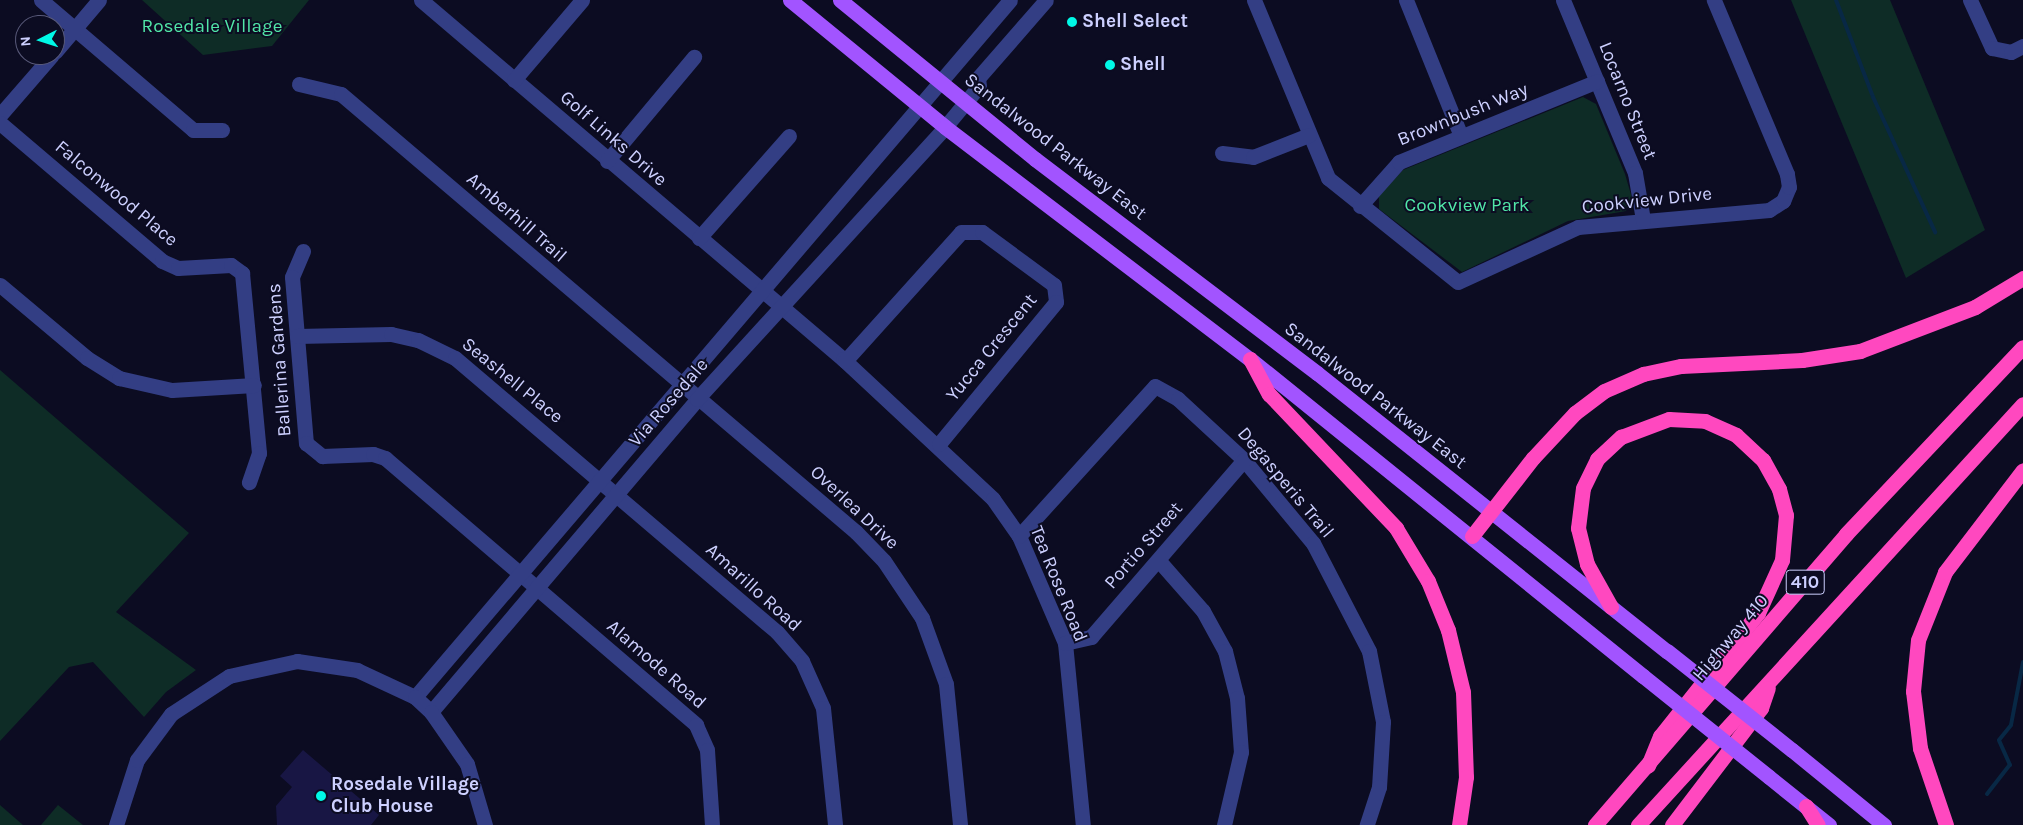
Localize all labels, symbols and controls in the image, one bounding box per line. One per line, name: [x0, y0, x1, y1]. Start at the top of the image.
place label: Shell Select: [1082, 11, 1188, 33]
north arrow: [15, 15, 65, 65]
park label: Rosedale Village: [142, 16, 282, 38]
marker: Shell Select: [1066, 16, 1078, 28]
text: N: [17, 36, 34, 47]
street label: Locarno Street: [1593, 39, 1661, 163]
place label: Shell: [1120, 54, 1166, 76]
marker: Shell: [1104, 59, 1116, 71]
street label: Sandalwood Parkway East: [959, 69, 1151, 225]
street label: Brownbush Way: [1394, 78, 1532, 152]
street label: Golf Links Drive: [555, 86, 671, 192]
street label: Falconwood Place: [50, 136, 182, 252]
street label: Amberhill Trail: [461, 168, 571, 268]
street label: Cookview Drive: [1581, 183, 1713, 219]
park label: Cookview Park: [1405, 195, 1529, 217]
street label: Ballerina Gardens: [263, 283, 297, 437]
street label: Yucca Crescent: [942, 290, 1042, 406]
street label: Sandalwood Parkway East: [1279, 318, 1471, 474]
street label: Seashell Place: [457, 333, 567, 429]
street label: Via Rosedale: [624, 354, 714, 452]
street label: Degasperis Trail: [1232, 423, 1338, 543]
street label: Overlea Drive: [805, 461, 903, 555]
street label: Portio Street: [1100, 498, 1188, 594]
street label: Tea Rose Road: [1024, 523, 1092, 645]
street label: Amarillo Road: [700, 539, 806, 637]
road number: 410: [1785, 566, 1825, 598]
street label: Highway 410: [1688, 590, 1774, 686]
street label: Alamode Road: [602, 616, 710, 714]
place label: Rosedale Village Club House: [331, 774, 479, 818]
marker: Rosedale Village Club House: [315, 790, 327, 802]

